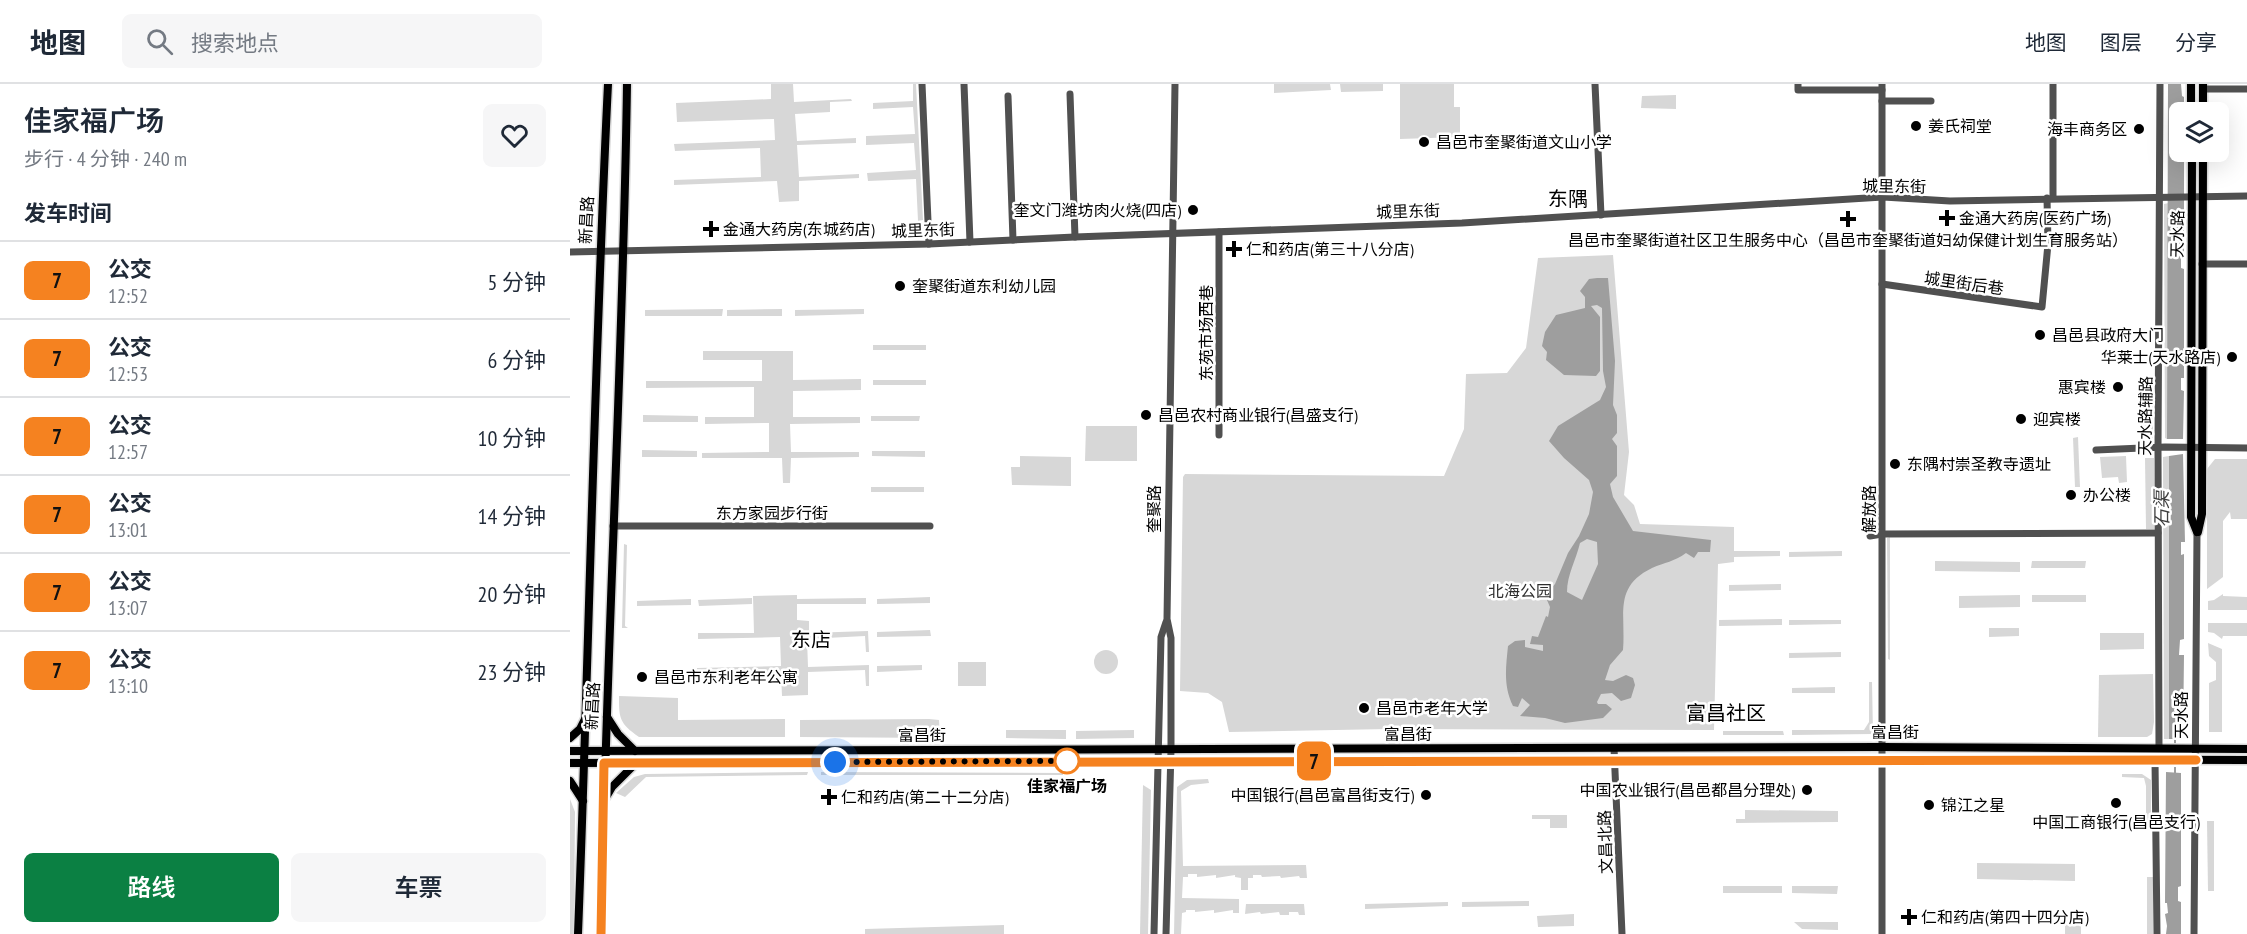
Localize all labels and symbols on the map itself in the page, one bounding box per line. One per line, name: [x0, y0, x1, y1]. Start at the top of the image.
place label: 姜氏祠堂: [1928, 116, 1992, 136]
marker: 姜氏祠堂: [1909, 119, 1923, 133]
place label: 海丰商务区: [2047, 119, 2127, 139]
marker: 海丰商务区: [2132, 122, 2146, 136]
place label: 昌邑市奎聚街道文山小学: [1436, 132, 1612, 152]
marker: 昌邑市奎聚街道文山小学: [1417, 135, 1431, 149]
street label: 城里东街: [1862, 175, 1926, 197]
district label: 东隅: [1548, 186, 1588, 212]
street label: 新昌路: [575, 196, 597, 244]
place label: 奎文门潍坊肉火烧(四店): [1014, 200, 1181, 220]
street label: 城里东街: [1376, 200, 1440, 222]
marker: 奎文门潍坊肉火烧(四店): [1186, 203, 1200, 217]
place label: 金通大药房(医药广场): [1959, 208, 2111, 228]
marker: 昌邑市奎聚街道社区卫生服务中心（昌邑市奎聚街道妇幼保健计划生育服务站）: [1839, 210, 1857, 228]
street label: 天水路: [2167, 210, 2187, 258]
marker: 金通大药房(医药广场): [1940, 211, 1954, 225]
place label: 金通大药房(东城药店): [723, 219, 875, 239]
street label: 城里东街: [891, 219, 955, 241]
marker: 金通大药房(东城药店): [704, 222, 718, 236]
place label: 昌邑市奎聚街道社区卫生服务中心（昌邑市奎聚街道妇幼保健计划生育服务站）: [1568, 230, 2128, 250]
place label: 仁和药店(第三十八分店): [1246, 239, 1414, 259]
marker: 仁和药店(第三十八分店): [1227, 242, 1241, 256]
street label: 城里街后巷: [1923, 268, 2005, 298]
place label: 奎聚街道东利幼儿园: [912, 276, 1056, 296]
marker: 奎聚街道东利幼儿园: [893, 279, 907, 293]
street label: 东苑市场西巷: [1196, 285, 1216, 381]
place label: 昌邑县政府大门: [2052, 325, 2164, 345]
marker: 昌邑县政府大门: [2033, 328, 2047, 342]
place label: 华莱士(天水路店): [2101, 347, 2220, 367]
marker: 华莱士(天水路店): [2225, 350, 2239, 364]
street label: 天水路辅路: [2134, 376, 2156, 456]
place label: 惠宾楼: [2058, 377, 2106, 397]
marker: 惠宾楼: [2111, 380, 2125, 394]
place label: 昌邑农村商业银行(昌盛支行): [1158, 405, 1358, 425]
marker: 昌邑农村商业银行(昌盛支行): [1139, 408, 1153, 422]
place label: 迎宾楼: [2033, 409, 2081, 429]
marker: 迎宾楼: [2014, 412, 2028, 426]
place label: 东隅村崇圣教寺遗址: [1907, 454, 2051, 474]
marker: 东隅村崇圣教寺遗址: [1888, 457, 1902, 471]
street label: 奎聚路: [1144, 485, 1164, 533]
street label: 解放路: [1859, 485, 1879, 533]
place label: 办公楼: [2083, 485, 2131, 505]
marker: 办公楼: [2064, 488, 2078, 502]
water label: 石渠: [2150, 488, 2173, 527]
street label: 东方家园步行街: [716, 503, 828, 523]
park label: 北海公园: [1488, 581, 1552, 601]
district label: 东店: [791, 627, 831, 653]
place label: 昌邑市东利老年公寓: [654, 667, 798, 687]
marker: 昌邑市东利老年公寓: [635, 670, 649, 684]
street label: 新昌路: [581, 682, 603, 730]
street label: 天水路: [2171, 691, 2191, 739]
place label: 昌邑市老年大学: [1376, 698, 1488, 718]
district label: 富昌社区: [1686, 700, 1766, 726]
marker: 昌邑市老年大学: [1357, 701, 1371, 715]
street label: 富昌街: [1871, 722, 1919, 742]
street label: 富昌街: [1384, 724, 1432, 744]
street label: 富昌街: [898, 725, 946, 745]
line badge: 7: [1294, 742, 1334, 780]
your location: [820, 747, 850, 777]
marker: 佳家福广场: [1054, 748, 1080, 774]
place label: 佳家福广场: [1027, 776, 1107, 796]
place label: 中国农业银行(昌邑都昌分理处): [1580, 780, 1795, 800]
marker: 中国农业银行(昌邑都昌分理处): [1800, 783, 1814, 797]
place label: 中国银行(昌邑富昌街支行): [1231, 785, 1414, 805]
place label: 仁和药店(第二十二分店): [841, 787, 1009, 807]
marker: 中国银行(昌邑富昌街支行): [1419, 788, 1433, 802]
marker: 仁和药店(第二十二分店): [822, 790, 836, 804]
place label: 锦江之星: [1941, 795, 2005, 815]
marker: 中国工商银行(昌邑支行): [2109, 796, 2123, 810]
marker: 锦江之星: [1922, 798, 1936, 812]
street label: 文昌北路: [1594, 810, 1616, 874]
place label: 中国工商银行(昌邑支行): [2032, 812, 2200, 832]
place label: 仁和药店(第四十四分店): [1921, 907, 2089, 927]
marker: 仁和药店(第四十四分店): [1902, 910, 1916, 924]

